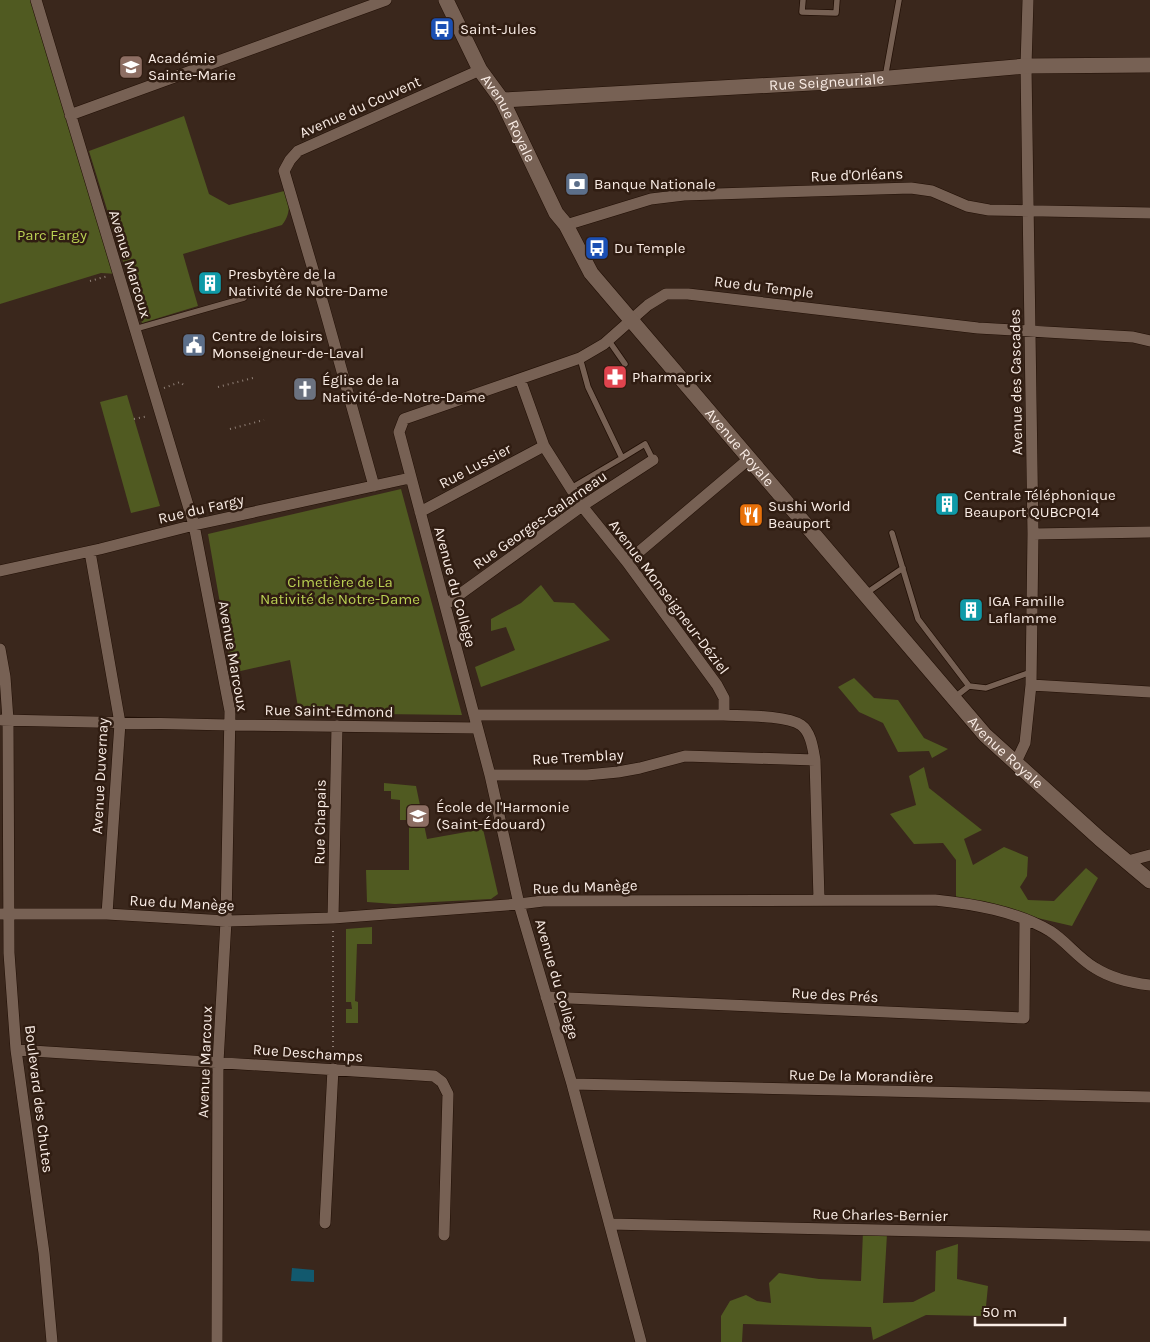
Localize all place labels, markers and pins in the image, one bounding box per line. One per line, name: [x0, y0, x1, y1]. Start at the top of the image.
bus stop icon: Saint-Jules: [429, 16, 455, 42]
place label: Saint-Jules: [460, 20, 537, 38]
place label: Académie Sainte-Marie: [148, 49, 236, 84]
school or university icon: Académie Sainte-Marie: [118, 54, 144, 80]
bank icon: Banque Nationale: [564, 171, 590, 197]
place label: Banque Nationale: [594, 175, 716, 193]
bus stop icon: Du Temple: [584, 235, 610, 261]
place label: Du Temple: [614, 239, 685, 257]
place label: Presbytère de la Nativité de Notre-Dame: [228, 265, 388, 300]
building icon: Presbytère de la Nativité de Notre-Dame: [197, 270, 223, 296]
place label: Centre de loisirs Monseigneur-de-Laval: [212, 327, 364, 362]
public building icon: Centre de loisirs Monseigneur-de-Laval: [181, 332, 207, 358]
pharmacy icon: Pharmaprix: [602, 364, 628, 390]
place label: Pharmaprix: [632, 368, 712, 386]
place label: Église de la Nativité-de-Notre-Dame: [322, 371, 485, 406]
church icon: Église de la Nativité-de-Notre-Dame: [292, 376, 318, 402]
place label: Centrale Téléphonique Beauport QUBCPQ14: [964, 486, 1116, 521]
building icon: Centrale Téléphonique Beauport QUBCPQ14: [934, 491, 960, 517]
place label: Sushi World Beauport: [768, 497, 851, 532]
restaurant icon: Sushi World Beauport: [738, 502, 764, 528]
place label: IGA Famille Laflamme: [988, 592, 1064, 627]
building icon: IGA Famille Laflamme: [958, 597, 984, 623]
place label: École de l'Harmonie (Saint-Édouard): [436, 798, 569, 833]
school or university icon: École de l'Harmonie (Saint-Édouard): [405, 803, 431, 829]

